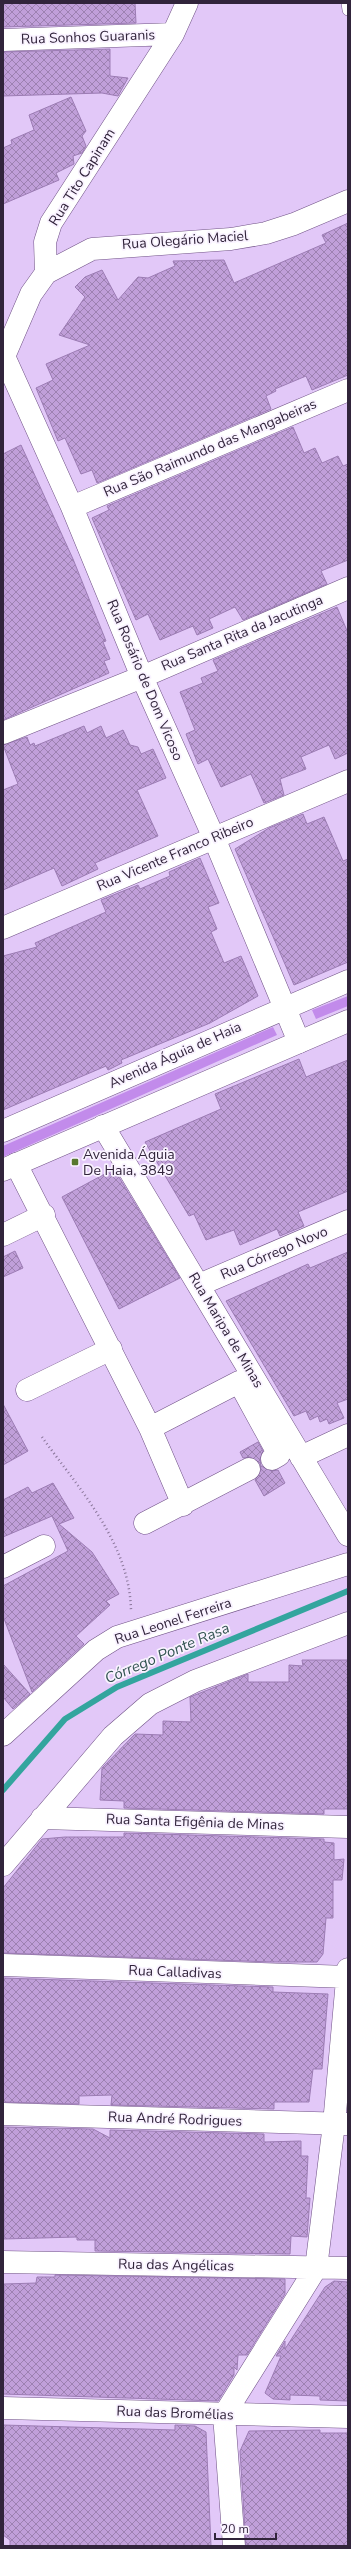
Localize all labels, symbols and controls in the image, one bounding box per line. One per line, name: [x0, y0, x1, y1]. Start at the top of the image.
street label: Rua Sonhos Guaranis: [21, 25, 156, 49]
street label: Rua Tito Capinam: [44, 125, 120, 229]
street label: Rua Olegário Maciel: [121, 226, 250, 254]
street label: Rua São Raimundo das Mangabeiras: [101, 394, 320, 502]
street label: Rua Santa Rita da Jacutinga: [158, 590, 326, 676]
street label: Rua Rosário de Dom Vicoso: [102, 596, 188, 764]
street label: Rua Vicente Franco Ribeiro: [94, 812, 256, 896]
street label: Avenida Águia de Haia: [106, 1017, 244, 1093]
place label: Avenida Águia De Haia, 3849: [83, 1145, 175, 1180]
marker: Avenida Águia De Haia, 3849: [70, 1157, 80, 1167]
street label: Rua Córrego Novo: [217, 1222, 331, 1284]
street label: Rua Maripa de Minas: [184, 1269, 268, 1392]
street label: Rua Leonel Ferreira: [112, 1593, 234, 1649]
water label: Córrego Ponte Rasa: [102, 1618, 232, 1688]
street label: Rua Santa Efigênia de Minas: [105, 1809, 285, 1835]
street label: Rua Calladivas: [128, 1961, 222, 1983]
street label: Rua André Rodrigues: [108, 2107, 243, 2131]
street label: Rua das Angélicas: [118, 2254, 234, 2276]
street label: Rua das Bromélias: [116, 2401, 234, 2425]
scale bar: [215, 2515, 276, 2541]
text: 20 m: [221, 2521, 249, 2537]

